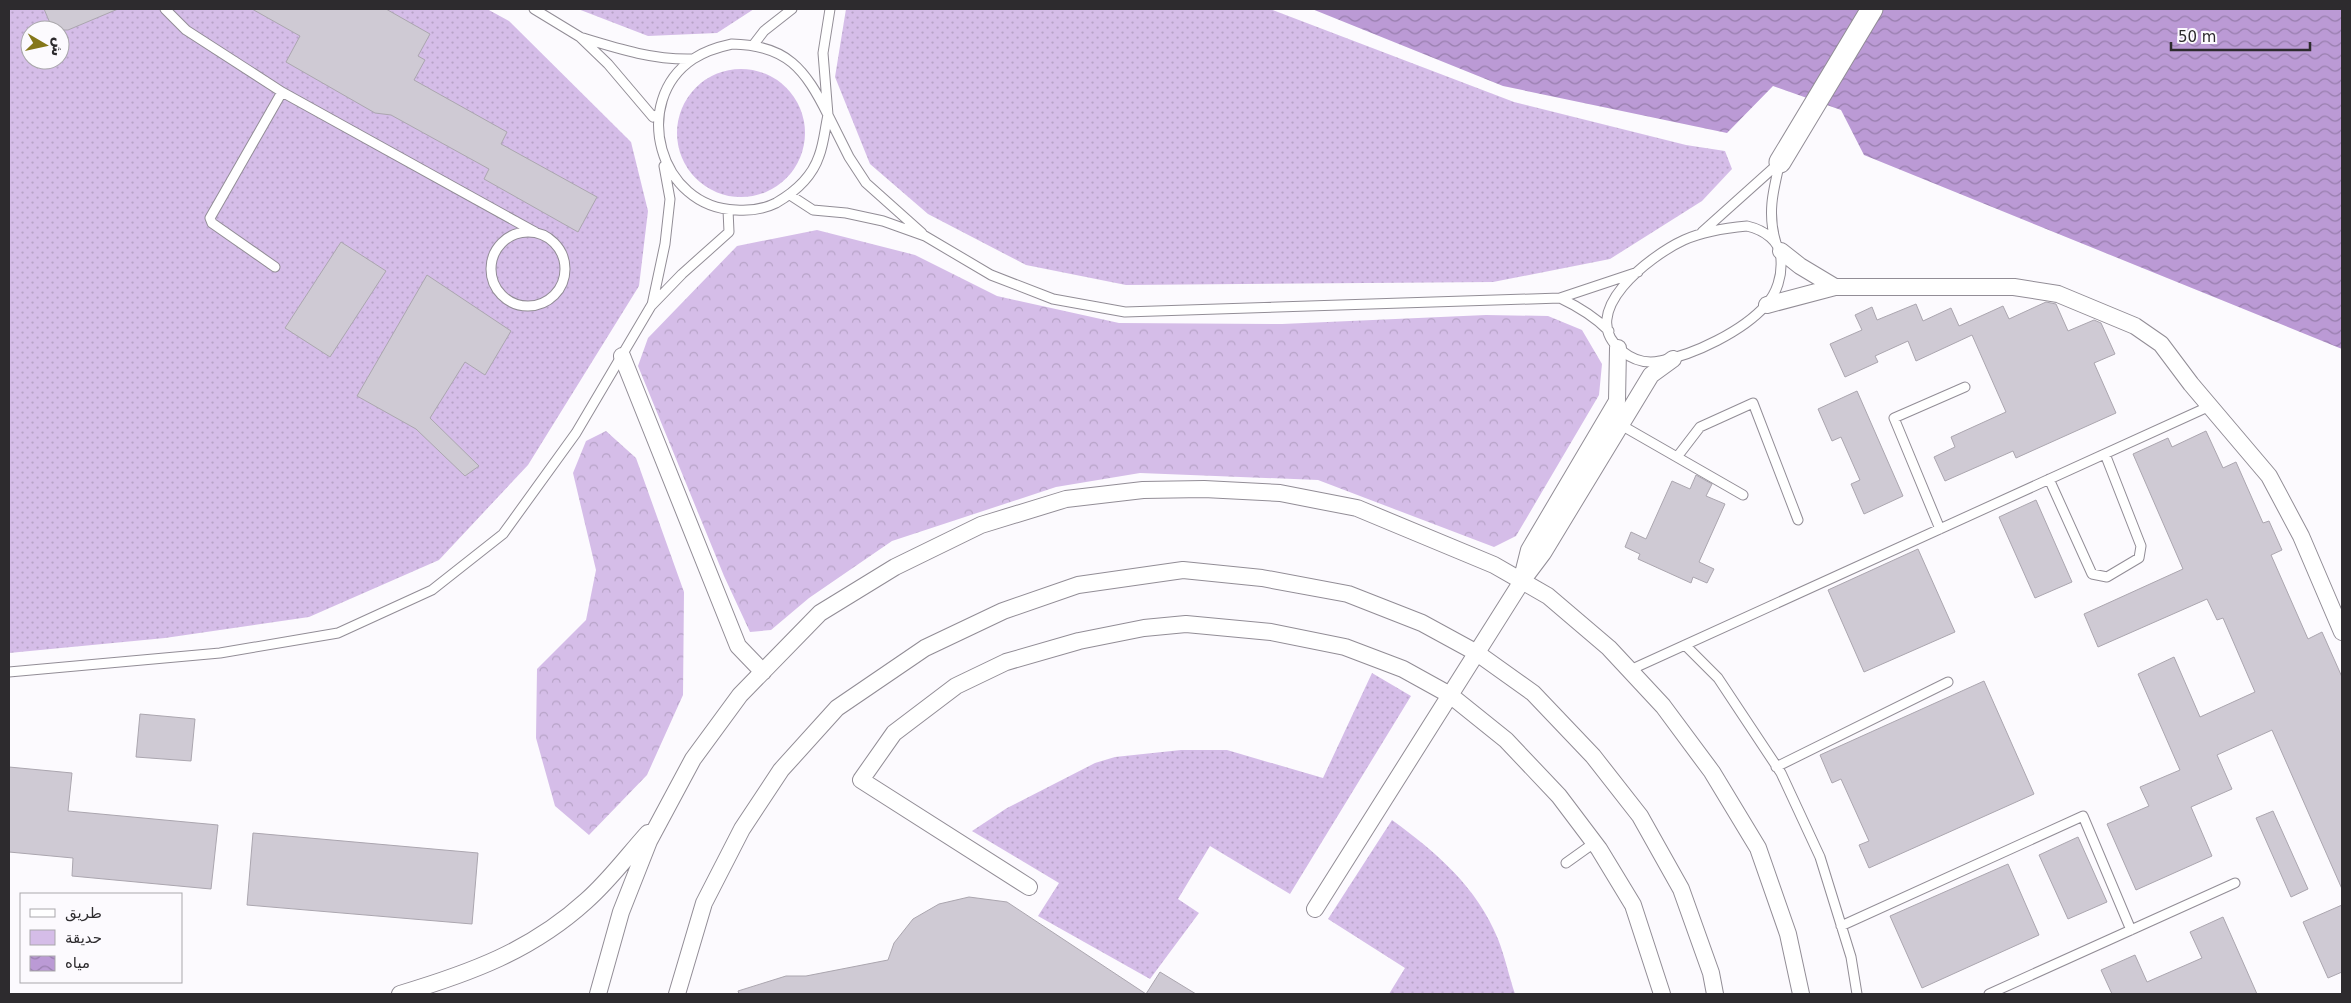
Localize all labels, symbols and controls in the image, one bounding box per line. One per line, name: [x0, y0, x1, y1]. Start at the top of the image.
north arrow: [20, 20, 70, 70]
scale bar: [2171, 20, 2310, 52]
text: 50 m: [2178, 28, 2216, 46]
text: ش: [48, 36, 67, 58]
legend: [20, 893, 182, 983]
text: طريق: [65, 904, 102, 922]
text: حديقة: [65, 929, 102, 947]
text: مياه: [65, 954, 90, 972]

